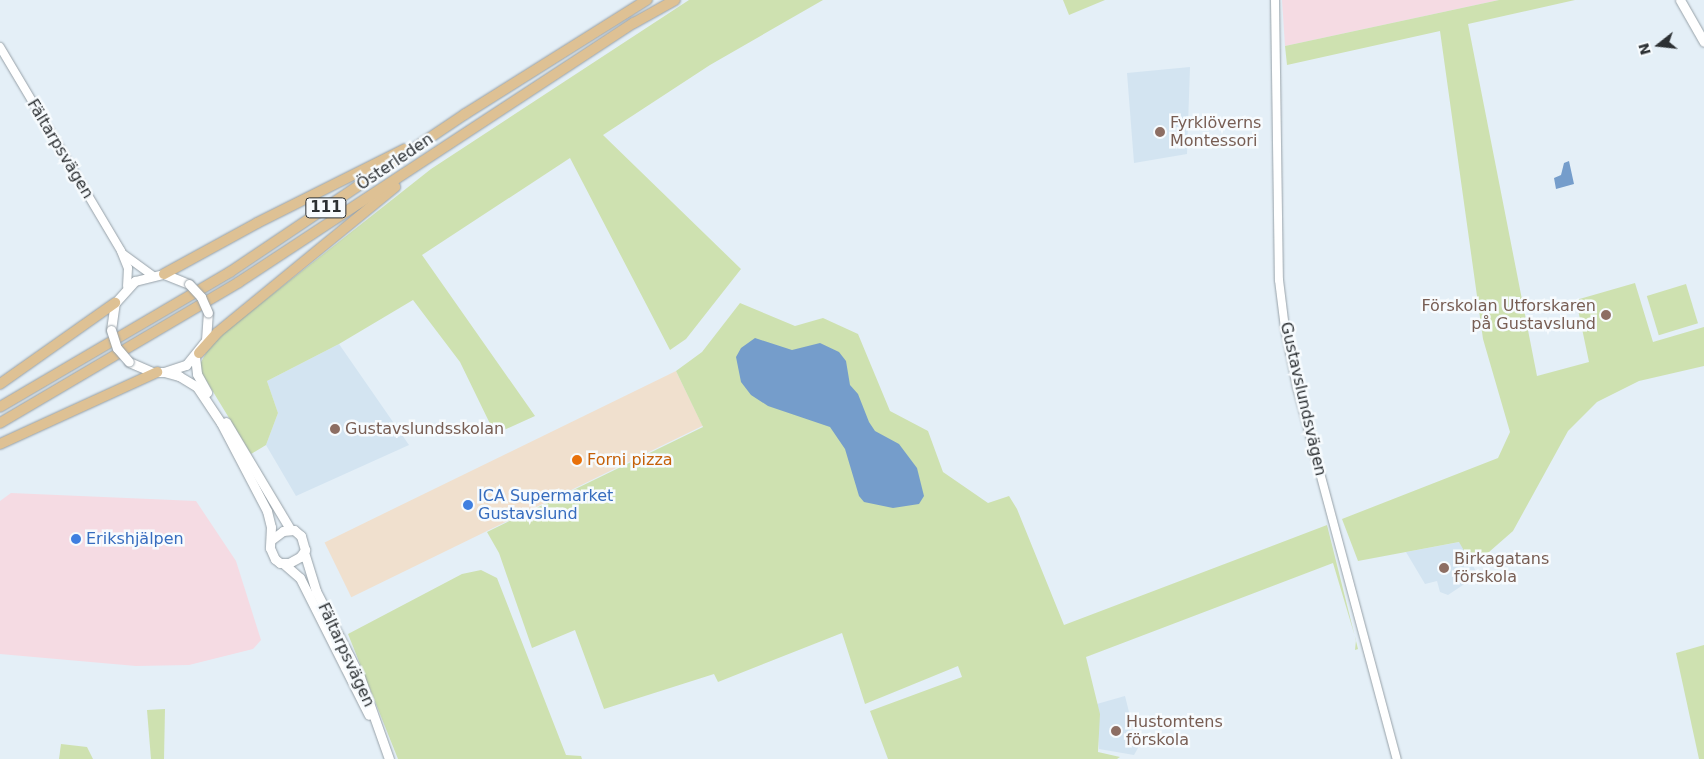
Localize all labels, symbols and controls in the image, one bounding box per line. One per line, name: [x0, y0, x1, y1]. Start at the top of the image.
north arrow: [1634, 20, 1684, 70]
text: N: [1635, 41, 1654, 57]
street label: Fältarpsvägen: [23, 96, 97, 202]
place label: Fyrklöverns Montessori: [1170, 113, 1261, 151]
marker: Fyrklöverns Montessori: [1154, 126, 1166, 138]
street label: Österleden: [353, 129, 437, 195]
road number: 111: [305, 196, 347, 220]
place label: Förskolan Utforskaren på Gustavslund: [1421, 296, 1596, 334]
marker: Förskolan Utforskaren på Gustavslund: [1600, 309, 1612, 321]
street label: Gustavslundsvägen: [1276, 320, 1330, 478]
place label: Gustavslundsskolan: [345, 419, 504, 439]
marker: Gustavslundsskolan: [329, 423, 341, 435]
place label: Forni pizza: [587, 450, 673, 470]
marker: Forni pizza: [571, 454, 583, 466]
place label: ICA Supermarket Gustavslund: [478, 486, 613, 524]
marker: ICA Supermarket Gustavslund: [462, 499, 474, 511]
place label: Erikshjälpen: [86, 529, 184, 549]
marker: Erikshjälpen: [70, 533, 82, 545]
place label: Birkagatans förskola: [1454, 549, 1549, 587]
marker: Birkagatans förskola: [1438, 562, 1450, 574]
street label: Fältarpsvägen: [314, 600, 378, 710]
place label: Hustomtens förskola: [1126, 712, 1223, 750]
marker: Hustomtens förskola: [1110, 725, 1122, 737]

